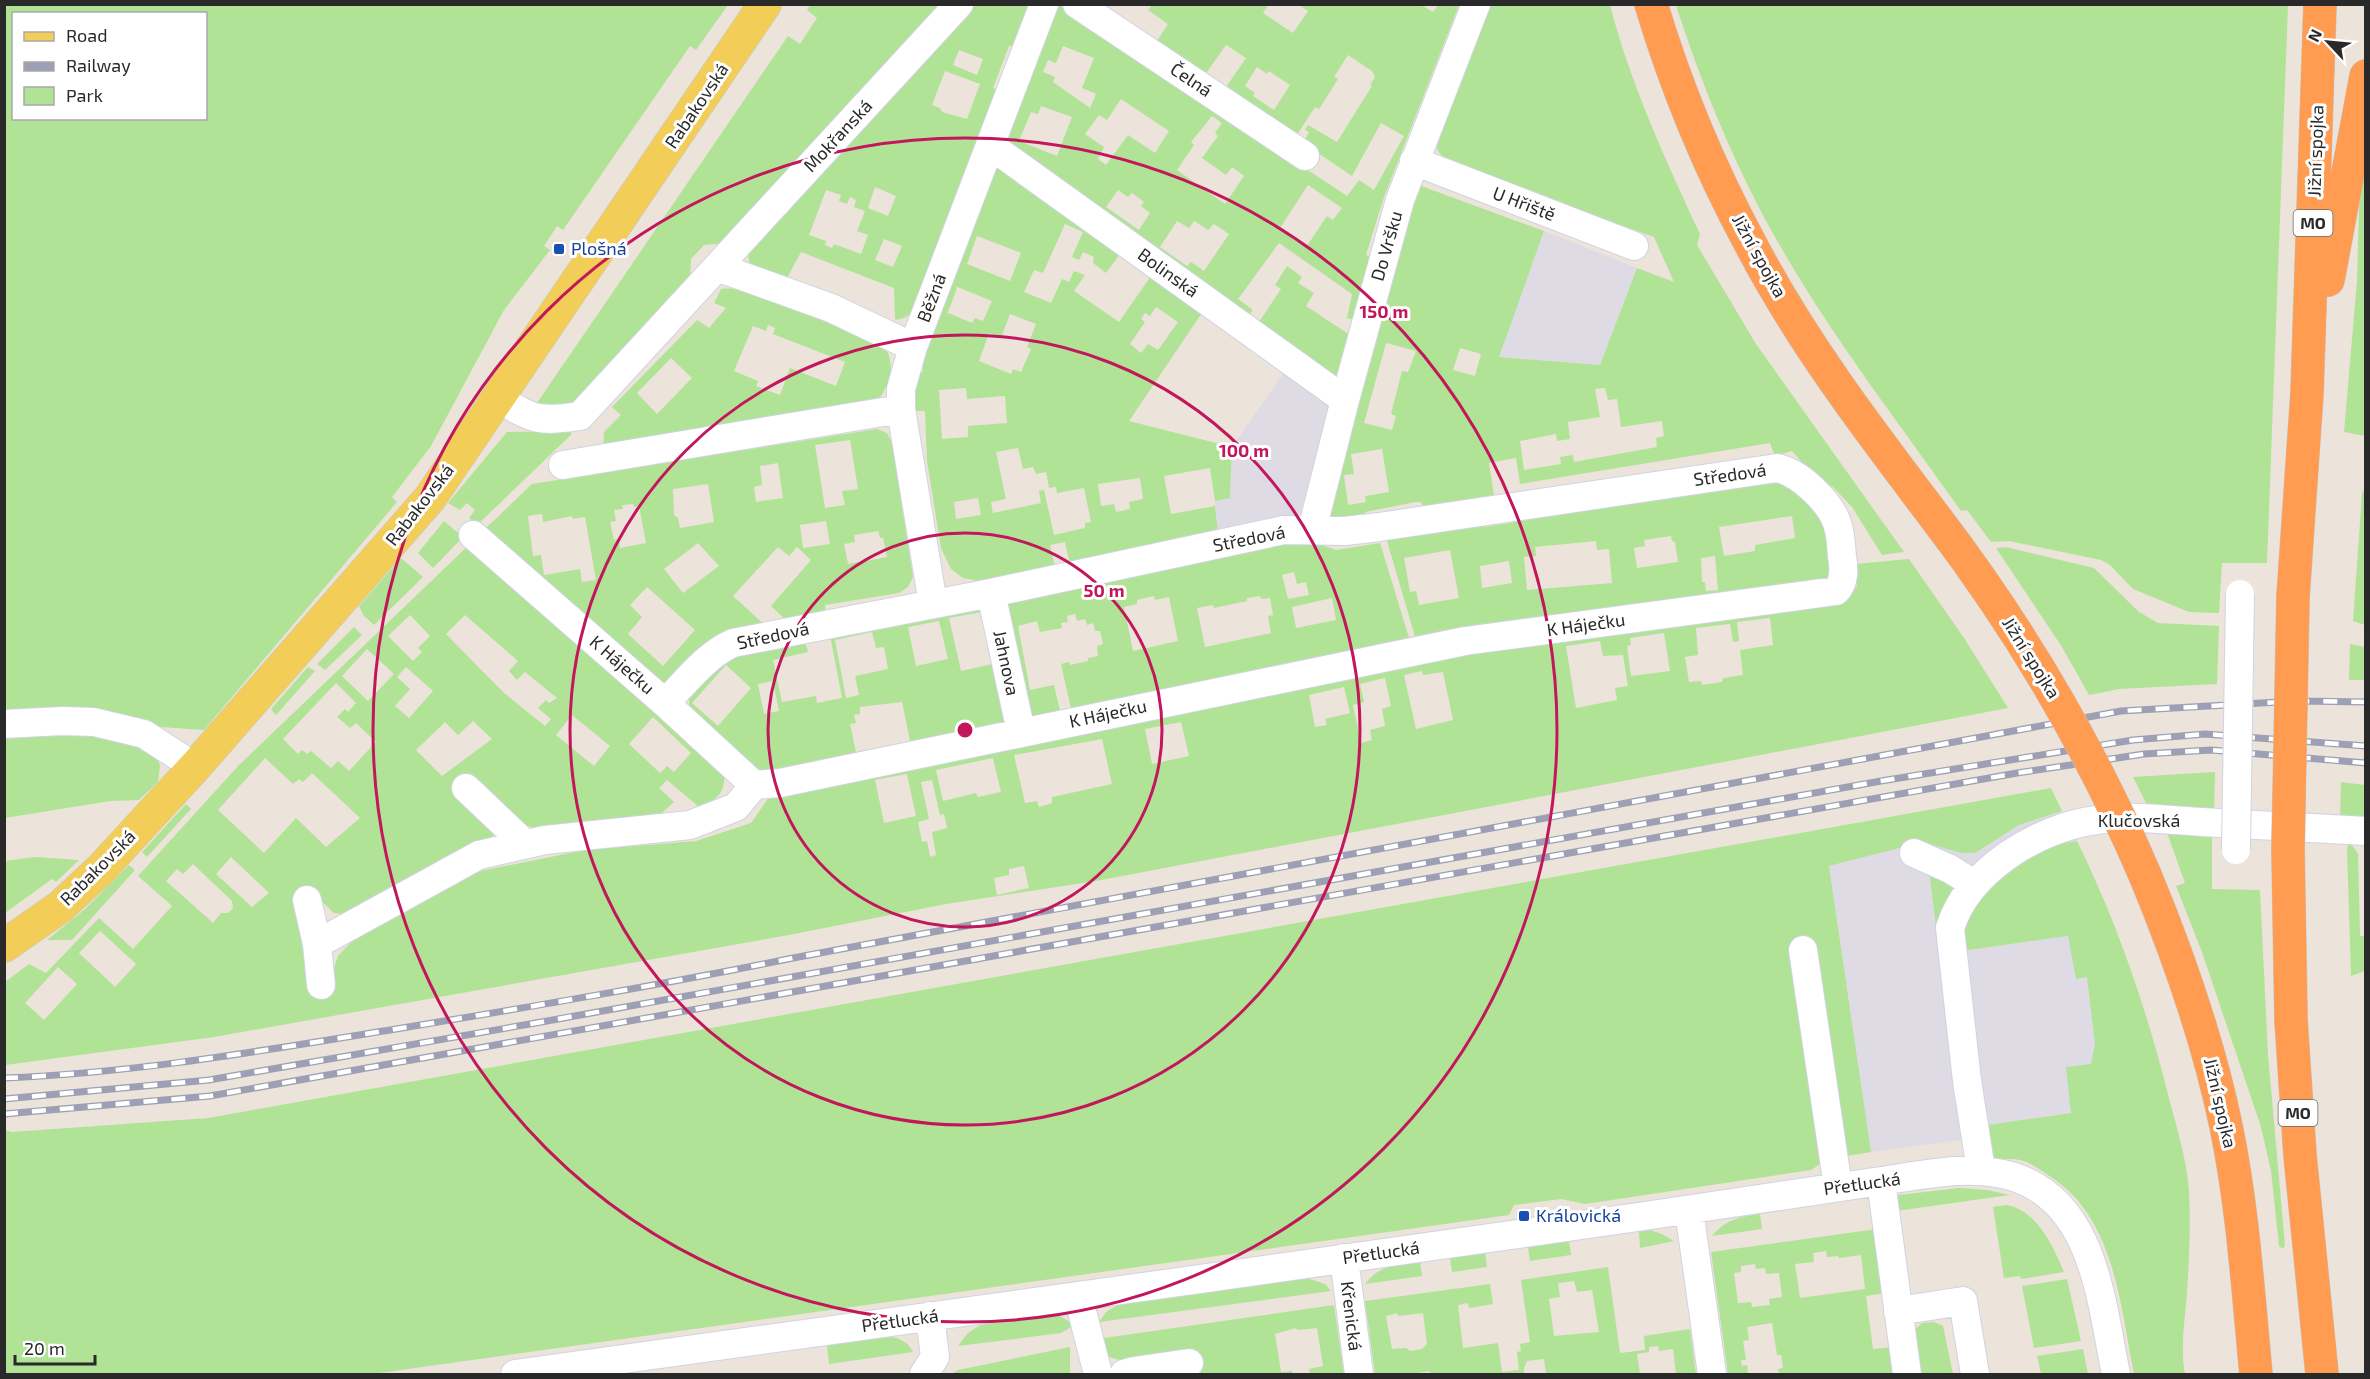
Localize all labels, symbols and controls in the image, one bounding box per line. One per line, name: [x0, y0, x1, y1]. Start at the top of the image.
legend: [12, 12, 207, 120]
north arrow: [2298, 12, 2358, 72]
text: Road: [66, 24, 107, 46]
text: N: [2303, 26, 2325, 45]
text: Railway: [66, 54, 131, 76]
street label: Čelná: [1166, 57, 1217, 101]
street label: Rabakovská: [660, 59, 733, 152]
text: Park: [66, 84, 103, 106]
street label: Mokřanská: [798, 95, 876, 176]
street label: Jižní spojka: [2302, 105, 2328, 197]
street label: U Hřiště: [1490, 181, 1559, 225]
street label: Do Vršku: [1366, 208, 1407, 283]
street label: Jižní spojka: [1728, 210, 1792, 301]
road number: MO: [2294, 210, 2332, 236]
place label: Plošná: [571, 237, 627, 259]
marker: Plošná: [552, 242, 566, 256]
street label: Bolinská: [1134, 243, 1203, 302]
street label: Běžná: [912, 270, 950, 325]
text: 150 m: [1360, 300, 1408, 322]
text: 100 m: [1219, 439, 1269, 461]
street label: Středová: [1692, 458, 1768, 490]
street label: Rabakovská: [380, 459, 458, 550]
street label: Středová: [1211, 520, 1287, 556]
text: 50 m: [1083, 579, 1125, 601]
street label: K Háječku: [1545, 608, 1626, 640]
street label: Jižní spojka: [1998, 613, 2066, 702]
street label: Středová: [735, 617, 811, 653]
street label: Jahnova: [989, 628, 1025, 698]
street label: K Háječku: [586, 630, 660, 698]
street label: K Háječku: [1067, 694, 1149, 732]
centre of rings: [955, 720, 975, 740]
street label: Klučovská: [2098, 809, 2180, 831]
street label: Rabakovská: [55, 825, 140, 910]
street label: Jižní spojka: [2200, 1055, 2242, 1150]
road number: MO: [2278, 1100, 2318, 1126]
street label: Přetlucká: [1822, 1167, 1902, 1199]
place label: Královická: [1536, 1204, 1621, 1226]
marker: Královická: [1517, 1209, 1531, 1223]
street label: Přetlucká: [1341, 1236, 1421, 1268]
street label: Křenická: [1337, 1280, 1367, 1352]
street label: Přetlucká: [860, 1304, 940, 1336]
scale bar: [15, 1328, 94, 1366]
text: 20 m: [24, 1337, 65, 1359]

